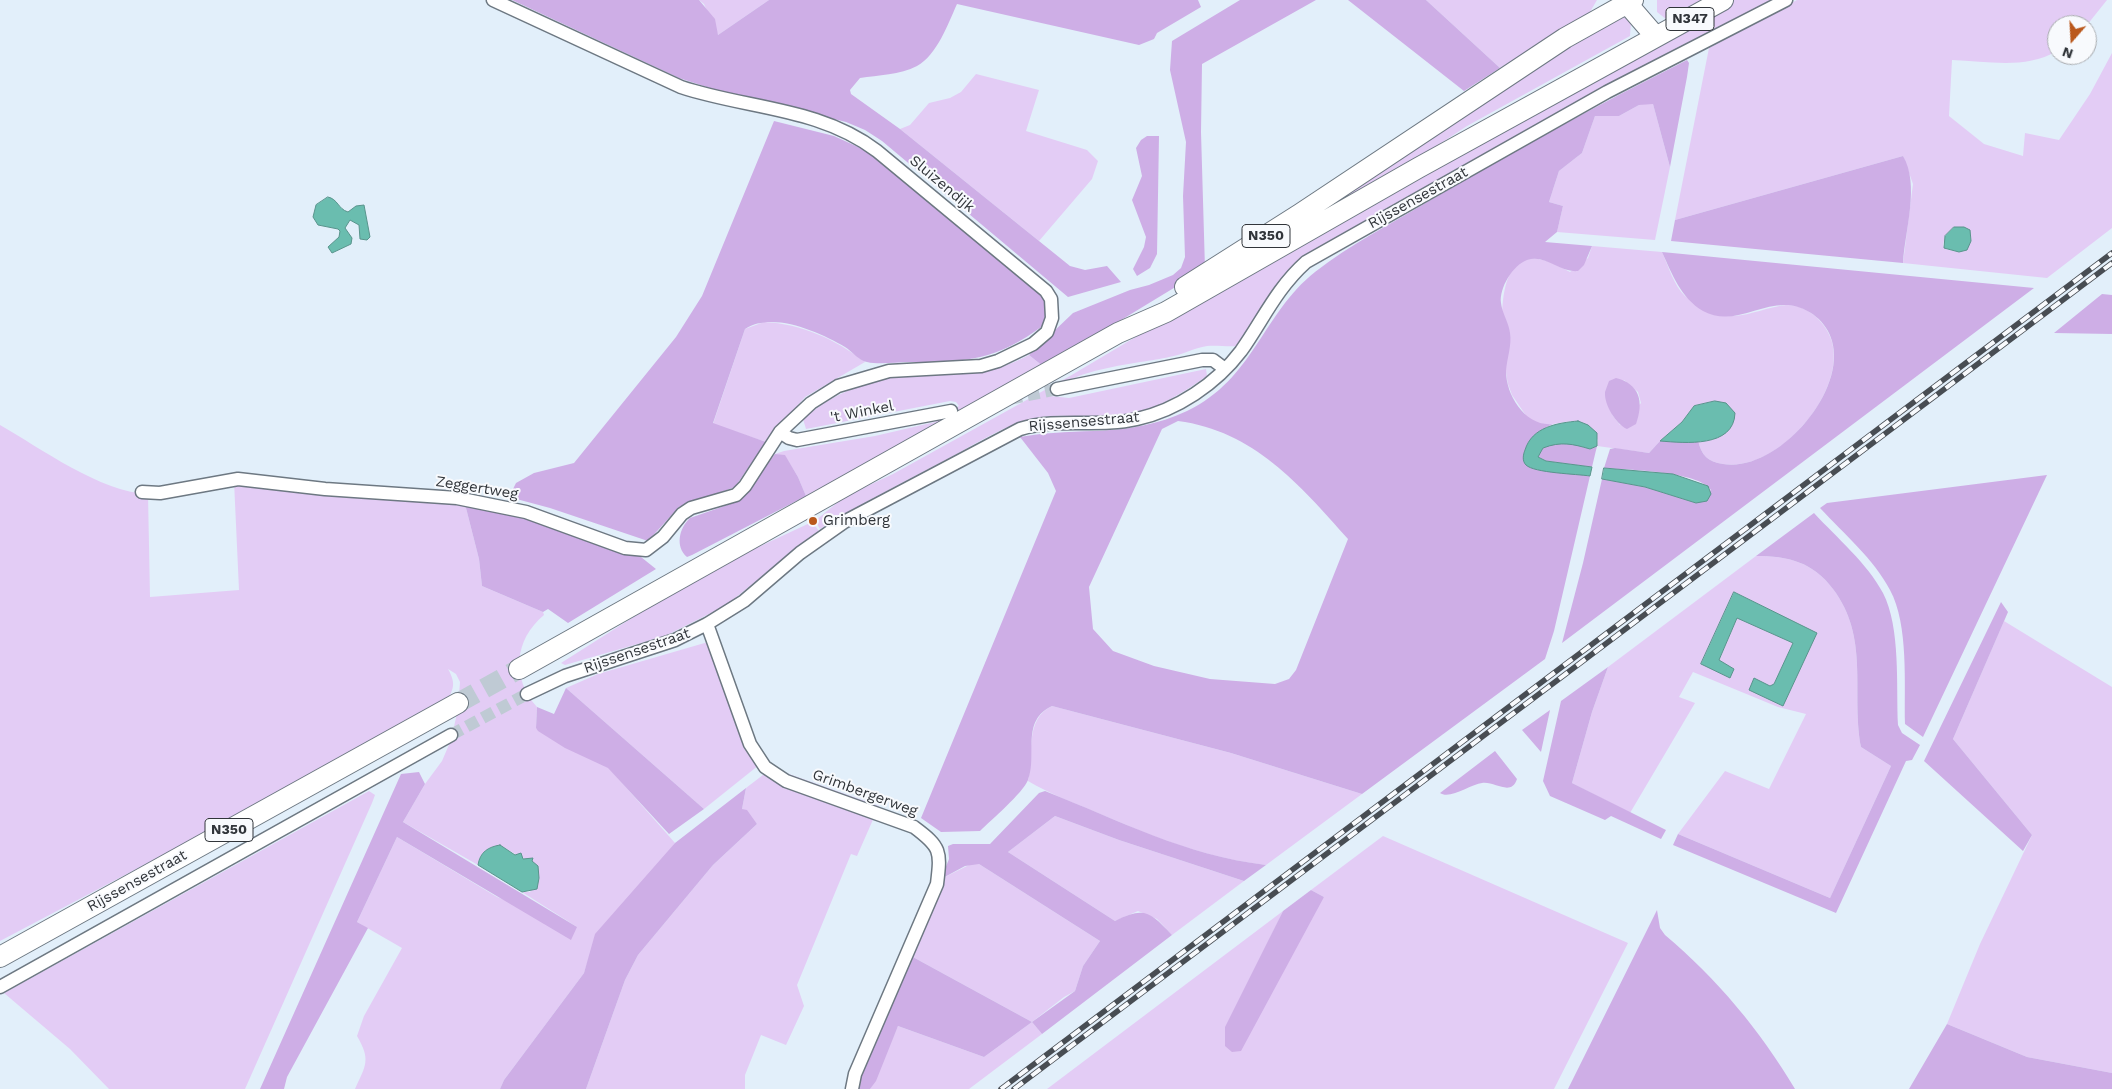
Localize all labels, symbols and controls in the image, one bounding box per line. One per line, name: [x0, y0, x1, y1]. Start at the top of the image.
road number: N347: [1666, 8, 1714, 30]
north arrow: [2047, 15, 2097, 65]
text: N: [2060, 44, 2075, 62]
street label: Sluizendijk: [906, 152, 978, 216]
street label: Rijssensestraat: [1365, 163, 1471, 233]
road number: N350: [1242, 225, 1290, 248]
street label: 't Winkel: [829, 397, 895, 427]
street label: Rijssensestraat: [1028, 408, 1140, 436]
street label: Zeggertweg: [434, 473, 520, 503]
place label: Grimberg: [823, 512, 890, 530]
marker: Grimberg: [807, 515, 819, 527]
street label: Rijssensestraat: [581, 624, 693, 678]
street label: Grimbergerweg: [810, 766, 920, 820]
road number: N350: [205, 818, 253, 842]
street label: Rijssensestraat: [84, 846, 190, 916]

